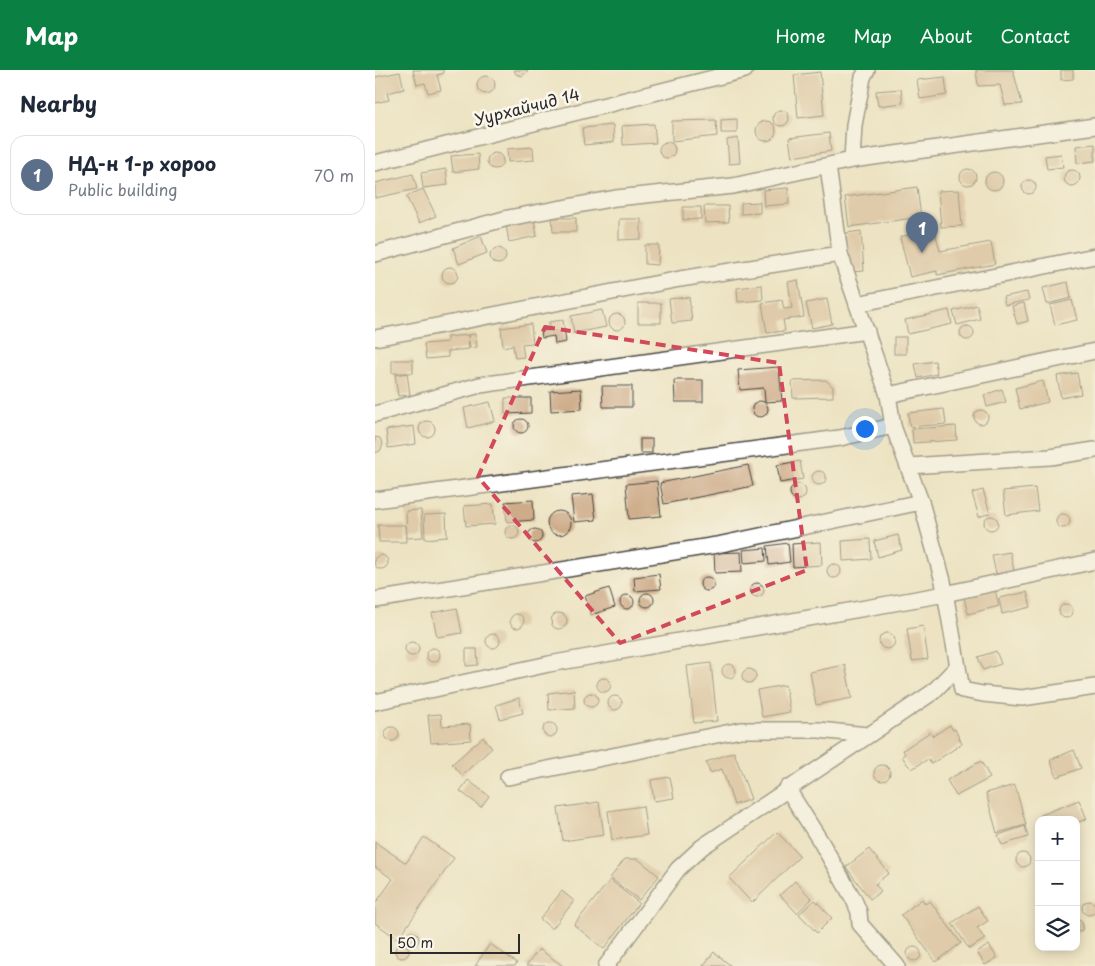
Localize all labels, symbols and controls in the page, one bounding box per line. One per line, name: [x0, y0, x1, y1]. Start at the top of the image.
text: Map: [25, 17, 78, 53]
text: Home: [775, 22, 825, 49]
text: Map: [853, 22, 892, 49]
text: About: [920, 22, 972, 49]
text: Contact: [1000, 22, 1070, 49]
street label: Уурхайчид 14: [471, 81, 582, 131]
text: Nearby: [20, 87, 97, 119]
text: НД-н 1-р хороо: [68, 149, 216, 177]
text: 1: [33, 163, 41, 187]
text: 70 m: [314, 163, 354, 187]
text: Public building: [68, 177, 178, 201]
pin: 1: [906, 212, 938, 253]
your location: [852, 416, 878, 442]
map controls: [1035, 816, 1080, 951]
button: +: [1035, 816, 1080, 861]
button: −: [1035, 861, 1080, 906]
button: layers: [1035, 906, 1080, 951]
scale bar: [390, 931, 520, 954]
text: 50 m: [397, 932, 433, 953]

